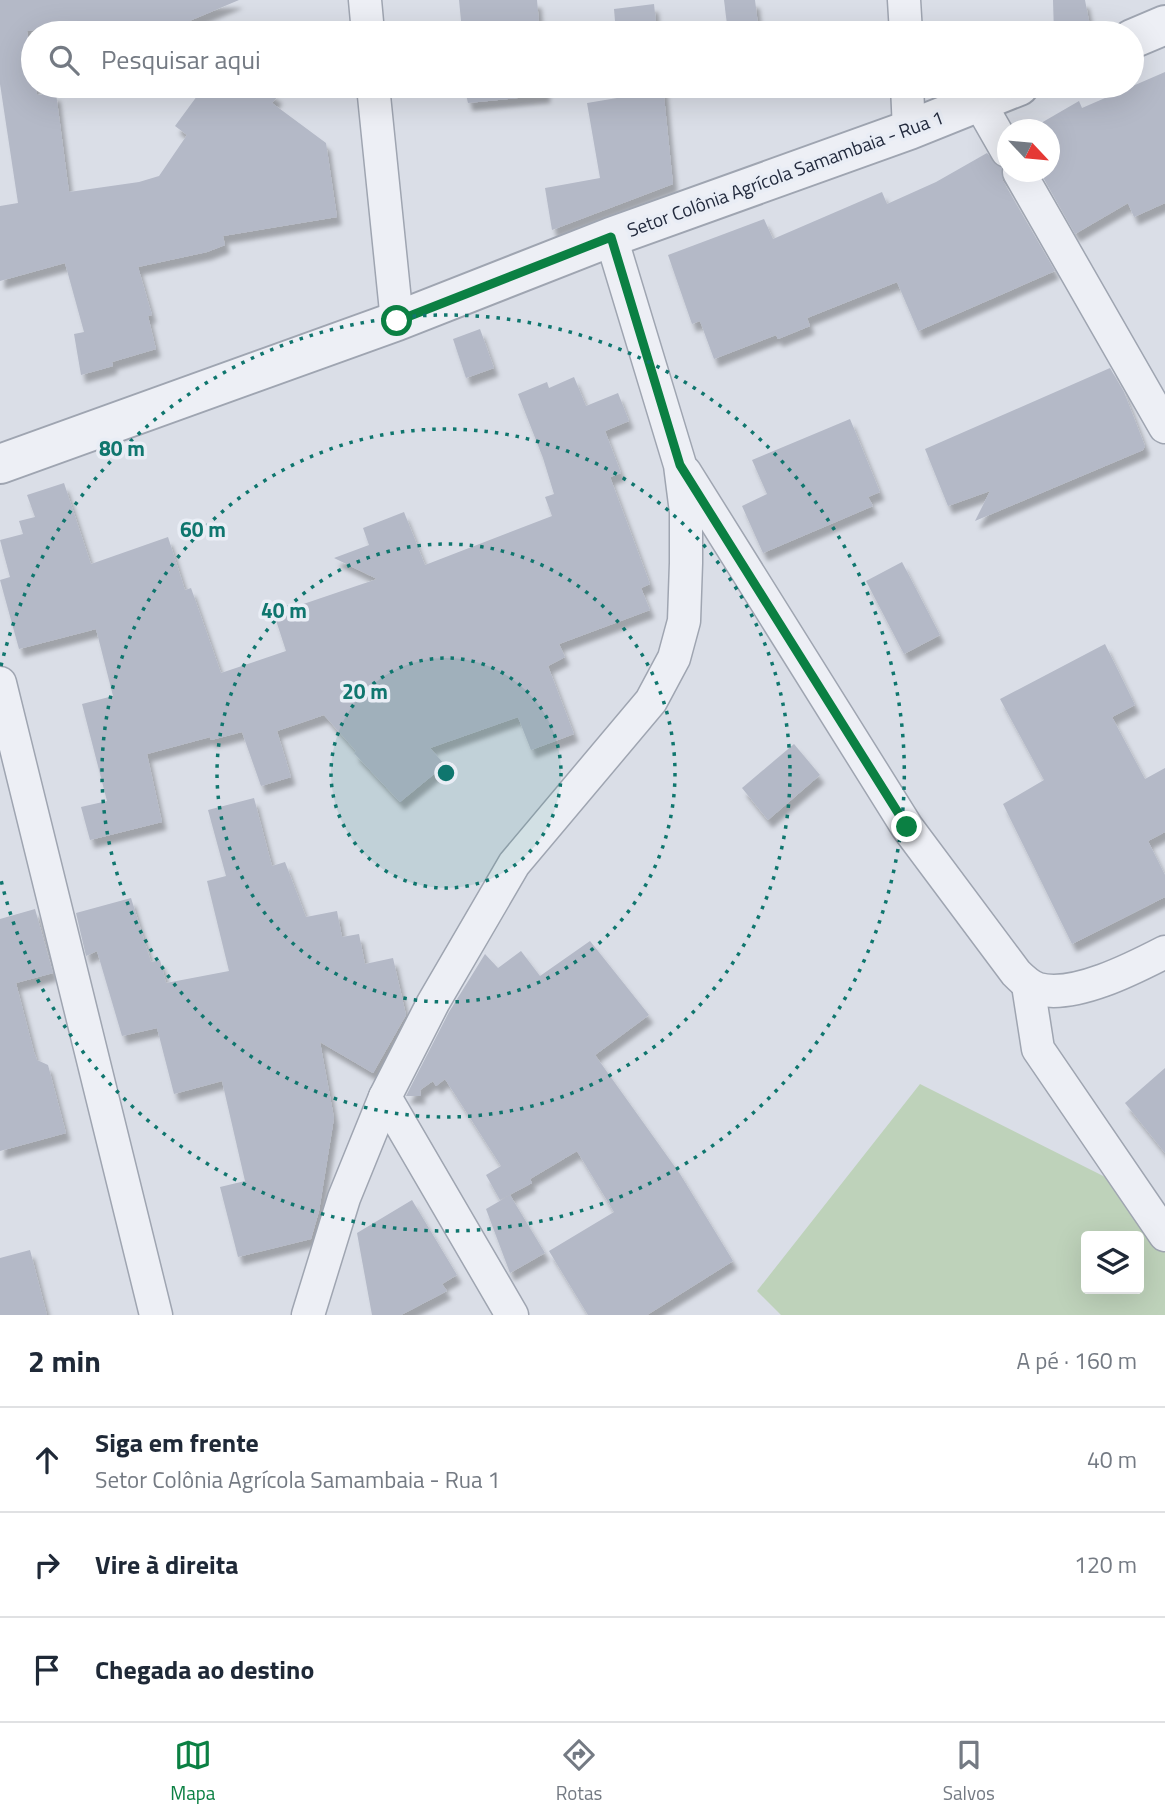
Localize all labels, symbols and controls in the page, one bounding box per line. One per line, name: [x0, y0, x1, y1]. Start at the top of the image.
search box: [21, 21, 1144, 98]
text: Pesquisar aqui: [101, 40, 261, 79]
icon: search: [45, 41, 83, 79]
street label: Setor Colônia Agrícola Samambaia - Rua 1: [623, 102, 947, 244]
north arrow: [997, 119, 1060, 182]
route start: [381, 305, 412, 336]
text: 80 m: [99, 432, 145, 464]
text: 60 m: [180, 513, 226, 545]
text: 40 m: [261, 594, 307, 626]
text: 20 m: [342, 675, 388, 707]
centre of rings: [434, 761, 458, 785]
route end: [891, 811, 922, 842]
map controls: [1081, 1231, 1144, 1294]
button: layers: [1081, 1231, 1144, 1294]
text: 2 min: [28, 1338, 101, 1384]
text: A pé · 160 m: [1016, 1343, 1137, 1378]
text: Siga em frente: [95, 1423, 259, 1462]
icon: ahead: [28, 1441, 66, 1479]
text: 40 m: [1087, 1442, 1137, 1477]
text: Setor Colônia Agrícola Samambaia - Rua 1: [95, 1462, 500, 1497]
text: Vire à direita: [95, 1545, 238, 1584]
icon: right: [28, 1546, 66, 1584]
text: 120 m: [1074, 1547, 1137, 1582]
text: Chegada ao destino: [95, 1650, 314, 1689]
icon: arrive: [28, 1651, 66, 1689]
tab: Mapa: [170, 1736, 215, 1807]
tab: Rotas: [556, 1736, 602, 1807]
tab: Salvos: [943, 1736, 995, 1807]

